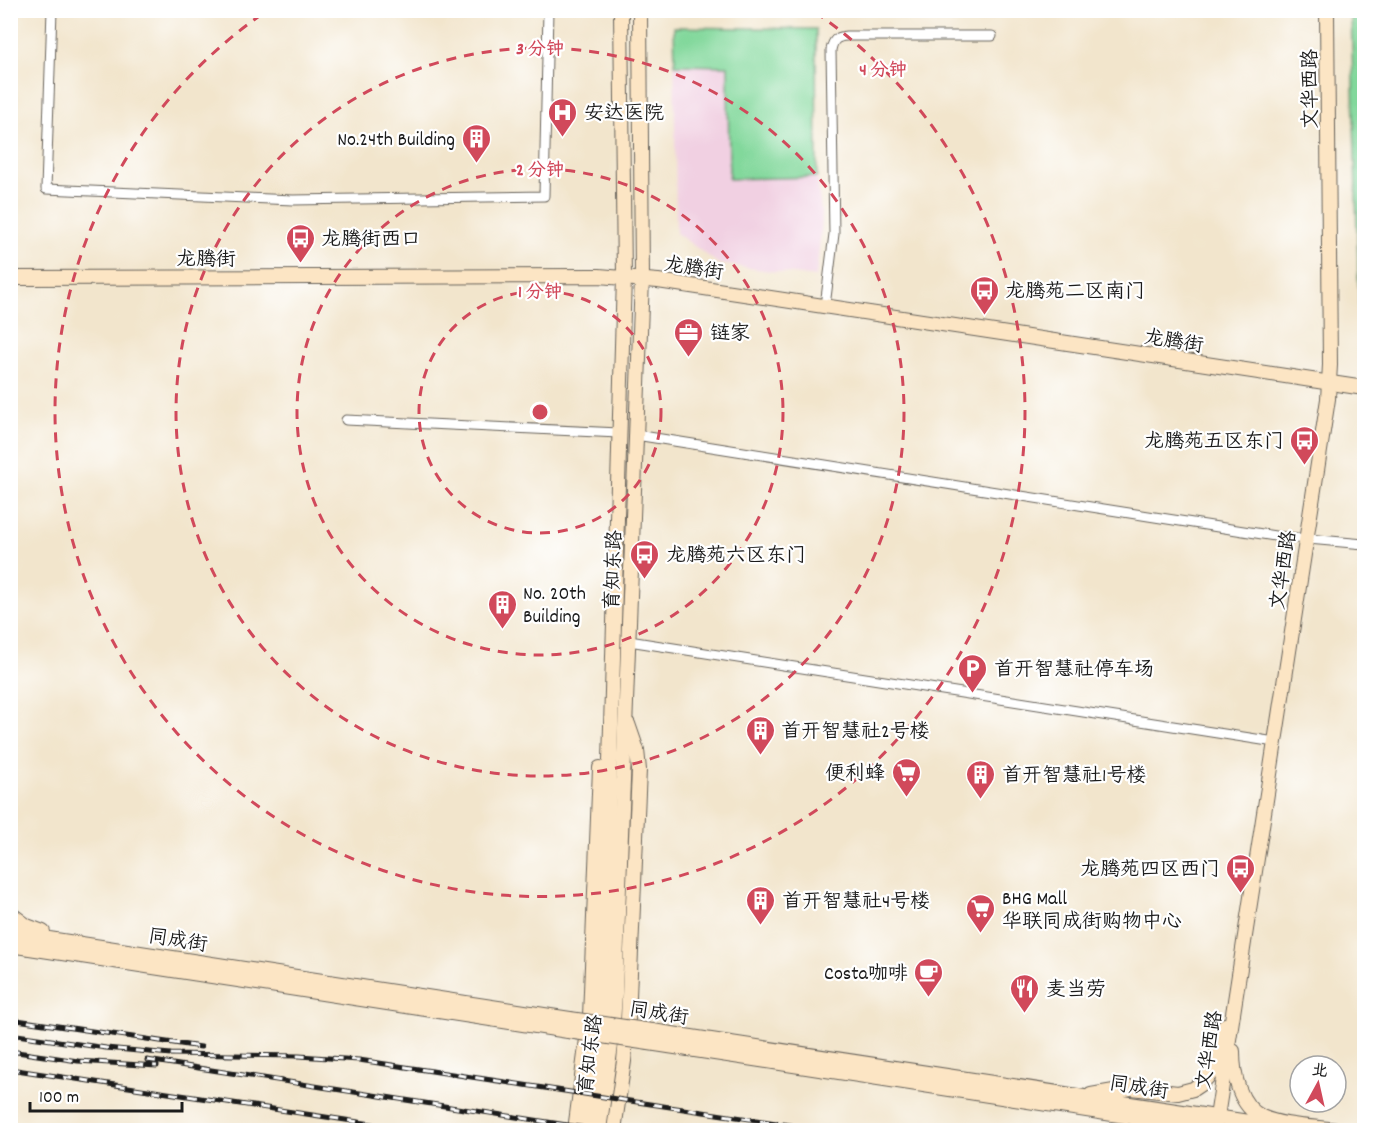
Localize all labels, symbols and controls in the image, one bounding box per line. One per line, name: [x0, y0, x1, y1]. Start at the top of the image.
text: 3 分钟: [516, 38, 564, 63]
street label: 文华西路: [1298, 48, 1326, 129]
text: 4 分钟: [859, 59, 907, 84]
hospital icon: 安达医院: [547, 96, 579, 138]
place label: 安达医院: [584, 101, 664, 129]
building icon: No.24th Building: [460, 122, 492, 164]
place label: No.24th Building: [337, 127, 455, 155]
text: 2 分钟: [516, 159, 564, 184]
bus stop icon: 龙腾街西口: [284, 222, 316, 264]
place label: 龙腾街西口: [321, 227, 421, 255]
street label: 龙腾街: [176, 247, 236, 275]
street label: 龙腾街: [662, 251, 725, 288]
bus stop icon: 龙腾苑二区南门: [968, 274, 1000, 316]
place label: 龙腾苑二区南门: [1005, 279, 1145, 307]
text: 1 分钟: [518, 281, 562, 306]
office icon: 链家: [673, 316, 705, 358]
place label: 链家: [710, 321, 750, 349]
street label: 龙腾街: [1142, 324, 1205, 361]
centre of rings: [530, 402, 550, 422]
bus stop icon: 龙腾苑五区东门: [1289, 424, 1321, 466]
place label: 龙腾苑五区东门: [1144, 429, 1284, 457]
street label: 文华西路: [1265, 528, 1305, 612]
street label: 育知东路: [600, 529, 630, 611]
bus stop icon: 龙腾苑六区东门: [629, 538, 661, 580]
place label: 龙腾苑六区东门: [666, 543, 806, 571]
place label: No. 20th Building: [523, 581, 586, 632]
building icon: No. 20th Building: [486, 588, 518, 630]
parking icon: 首开智慧社停车场: [957, 652, 989, 694]
place label: 首开智慧社停车场: [994, 657, 1154, 685]
building icon: 首开智慧社2号楼: [744, 714, 776, 756]
place label: 首开智慧社2号楼: [781, 719, 930, 747]
supermarket icon: 便利蜂: [890, 756, 922, 798]
building icon: 首开智慧社1号楼: [965, 758, 997, 800]
place label: 便利蜂: [825, 761, 885, 789]
place label: 首开智慧社1号楼: [1002, 763, 1146, 791]
bus stop icon: 龙腾苑四区西门: [1225, 852, 1257, 894]
place label: 龙腾苑四区西门: [1080, 857, 1220, 885]
building icon: 首开智慧社4号楼: [745, 884, 777, 926]
place label: BHG Mall 华联同成街购物中心: [1002, 886, 1182, 937]
place label: 首开智慧社4号楼: [782, 889, 930, 917]
supermarket icon: BHG Mall 华联同成街购物中心: [965, 892, 997, 934]
street label: 同成街: [146, 923, 209, 960]
cafe icon: Costa咖啡: [913, 956, 945, 998]
place label: Costa咖啡: [824, 961, 908, 989]
restaurant icon: 麦当劳: [1009, 972, 1041, 1014]
place label: 麦当劳: [1046, 977, 1106, 1005]
street label: 同成街: [627, 996, 690, 1033]
street label: 文华西路: [1191, 1008, 1231, 1092]
street label: 育知东路: [573, 1012, 611, 1096]
north arrow: [1288, 1054, 1348, 1114]
text: 北: [1310, 1059, 1329, 1084]
street label: 同成街: [1107, 1070, 1170, 1107]
scale bar: [30, 1075, 182, 1113]
text: 100 m: [39, 1086, 79, 1111]

